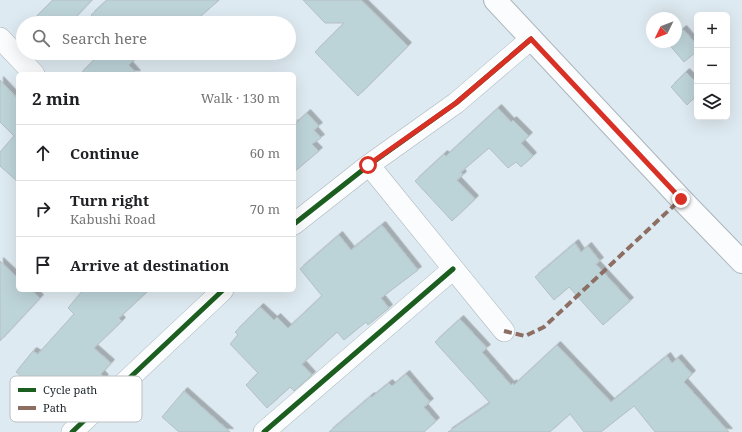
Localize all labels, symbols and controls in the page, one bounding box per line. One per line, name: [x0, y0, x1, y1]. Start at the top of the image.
north arrow: [646, 12, 682, 48]
map controls: [694, 12, 730, 120]
button: +: [694, 12, 730, 48]
search box: [16, 16, 296, 60]
icon: search: [30, 27, 52, 49]
text: Search here: [62, 28, 147, 48]
button: −: [694, 48, 730, 84]
button: layers: [694, 84, 730, 120]
text: 2 min: [32, 87, 80, 110]
text: Walk · 130 m: [201, 89, 280, 107]
icon: ahead: [32, 142, 54, 164]
text: Continue: [70, 143, 139, 163]
text: 60 m: [250, 144, 280, 162]
route start: [359, 156, 377, 174]
text: Turn right: [70, 190, 149, 210]
route end: [672, 190, 690, 208]
icon: right: [32, 198, 54, 220]
text: 70 m: [250, 200, 280, 218]
text: Kabushi Road: [70, 210, 156, 228]
icon: arrive: [32, 254, 54, 276]
text: Arrive at destination: [70, 255, 229, 275]
legend: [10, 376, 142, 422]
text: Cycle path: [43, 382, 97, 397]
text: Path: [43, 400, 67, 415]

